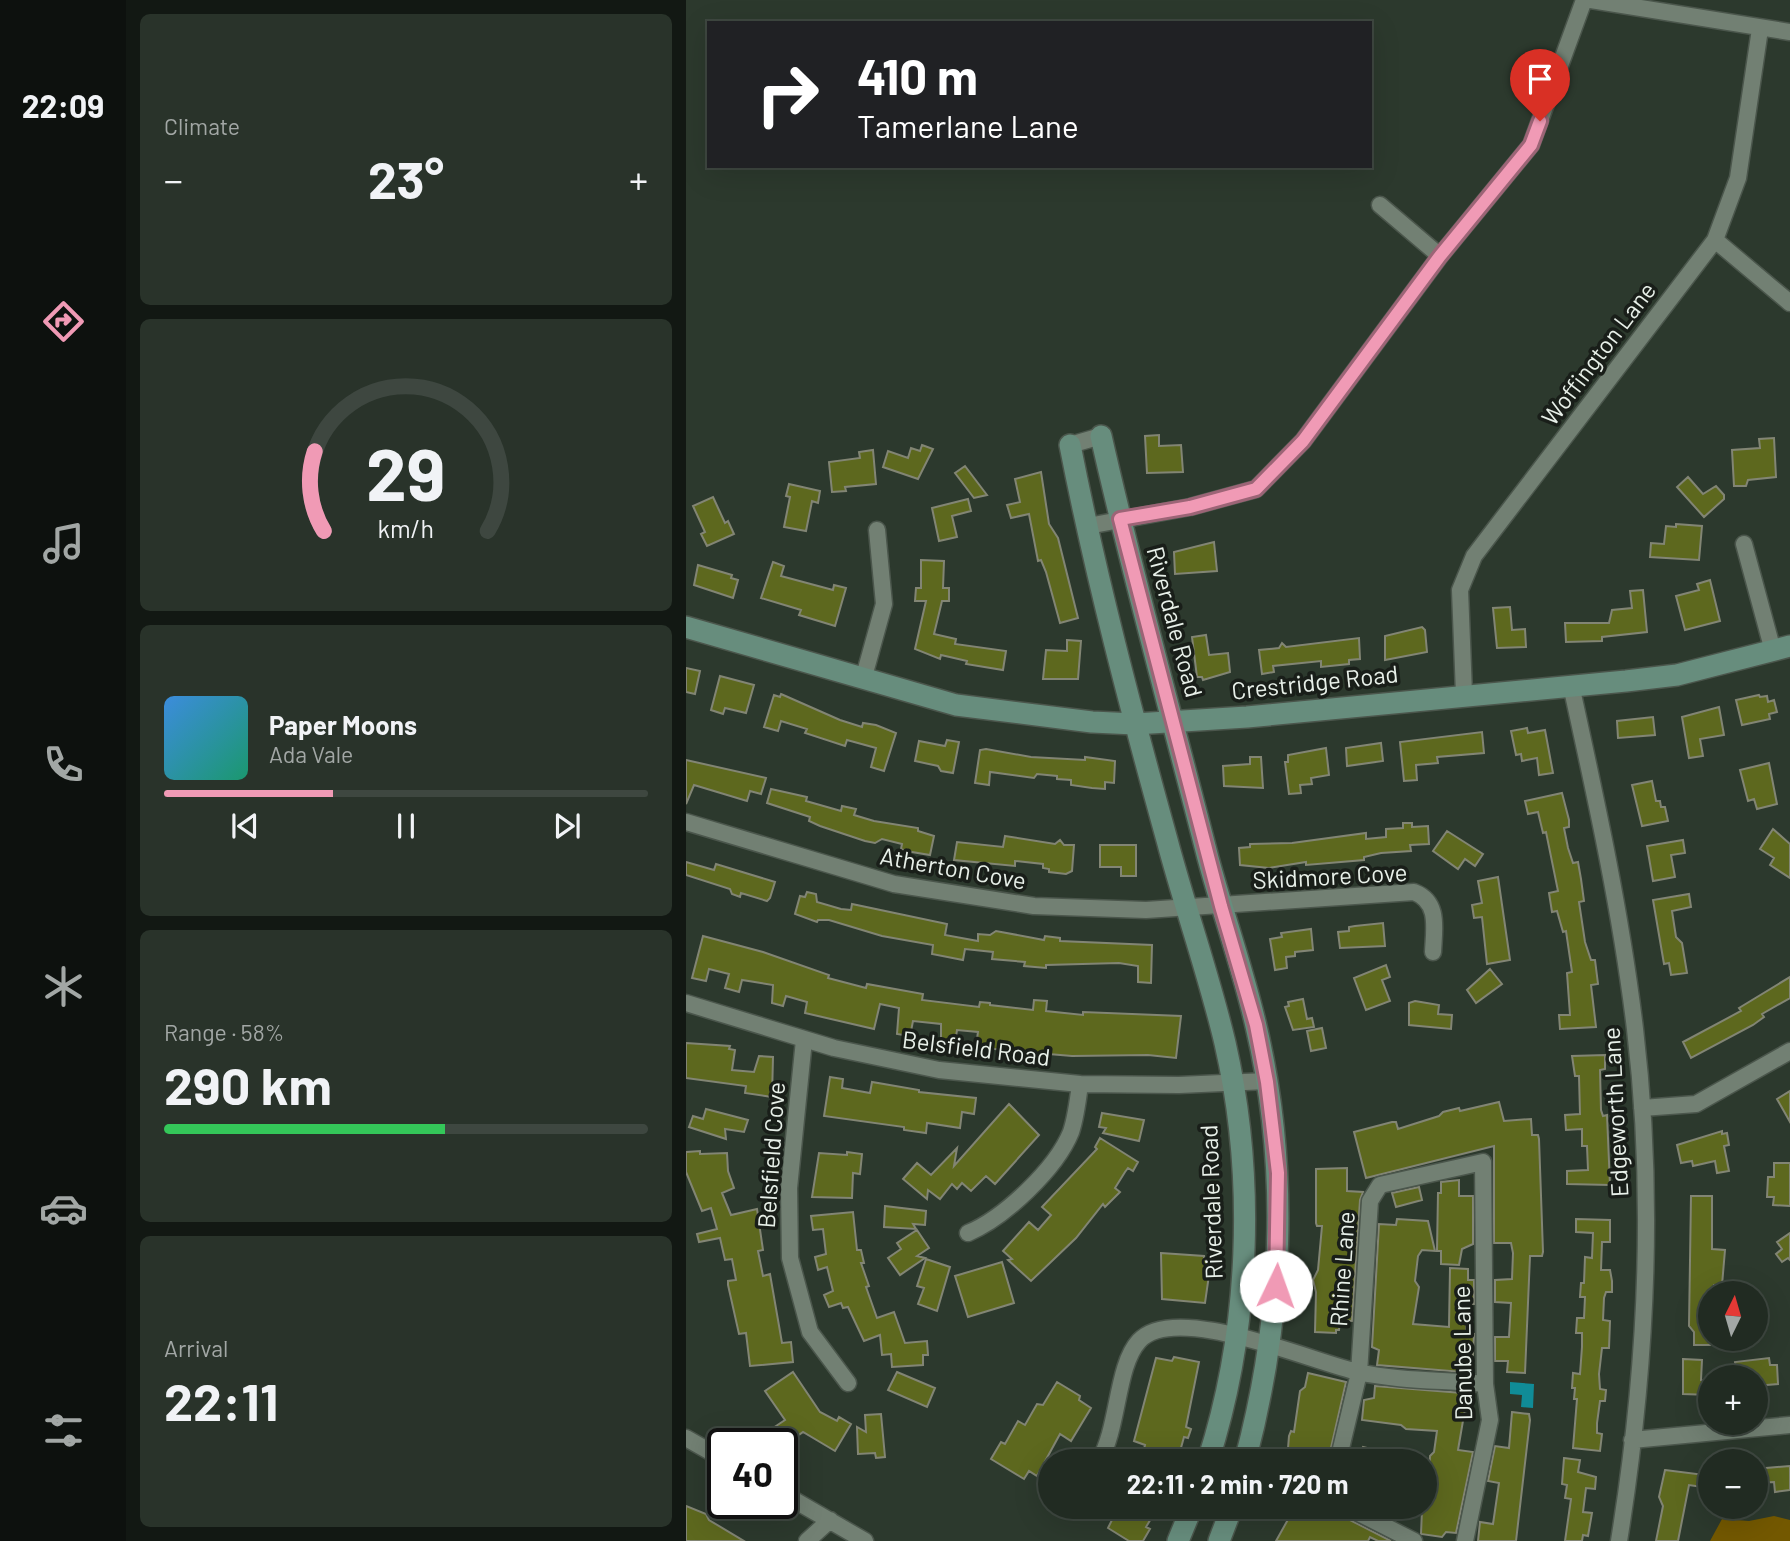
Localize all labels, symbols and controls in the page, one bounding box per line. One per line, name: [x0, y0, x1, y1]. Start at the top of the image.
text: 410 m: [857, 46, 978, 105]
icon: right: [742, 49, 833, 140]
pin: [1510, 49, 1570, 121]
icon: arrive: [1521, 60, 1559, 98]
text: 22:09: [22, 86, 104, 124]
text: Tamerlane Lane: [857, 106, 1079, 144]
text: Climate: [164, 112, 240, 140]
text: 23°: [368, 147, 444, 209]
text: −: [164, 156, 183, 202]
text: +: [629, 156, 648, 202]
street label: Woffington Lane: [1535, 276, 1661, 430]
icon: directions: [39, 297, 88, 346]
text: 29: [366, 429, 446, 517]
text: km/h: [378, 513, 434, 543]
icon: music: [39, 519, 88, 568]
street label: Riverdale Road: [1141, 543, 1209, 700]
street label: Crestridge Road: [1230, 658, 1400, 705]
text: Paper Moons: [269, 709, 417, 740]
icon: phone: [39, 740, 88, 789]
text: Ada Vale: [269, 740, 353, 768]
icon: previous: [226, 807, 264, 845]
icon: pause: [387, 807, 425, 845]
icon: next: [548, 807, 586, 845]
street label: Atherton Cove: [878, 840, 1029, 895]
street label: Skidmore Cove: [1252, 857, 1408, 894]
icon: climate: [39, 962, 88, 1011]
text: Range · 58%: [164, 1018, 284, 1046]
street label: Belsfield Road: [901, 1024, 1052, 1071]
street label: Edgeworth Lane: [1596, 1026, 1633, 1198]
text: 290 km: [164, 1053, 332, 1115]
street label: Belsfield Cove: [751, 1081, 790, 1229]
street label: Riverdale Road: [1193, 1124, 1228, 1280]
icon: car: [39, 1184, 88, 1233]
street label: Rhine Lane: [1323, 1210, 1360, 1328]
position arrow: [1239, 1249, 1313, 1323]
north arrow: [1698, 1281, 1768, 1351]
map controls: [1698, 1281, 1768, 1519]
street label: Danube Lane: [1446, 1285, 1477, 1421]
text: Arrival: [164, 1334, 228, 1362]
button: +: [1698, 1365, 1768, 1435]
text: 22:11: [164, 1369, 278, 1431]
icon: filters: [39, 1406, 88, 1455]
speed limit sign: 40: [707, 1428, 798, 1519]
button: −: [1698, 1449, 1768, 1519]
text: 22:11 · 2 min · 720 m: [1127, 1468, 1348, 1499]

